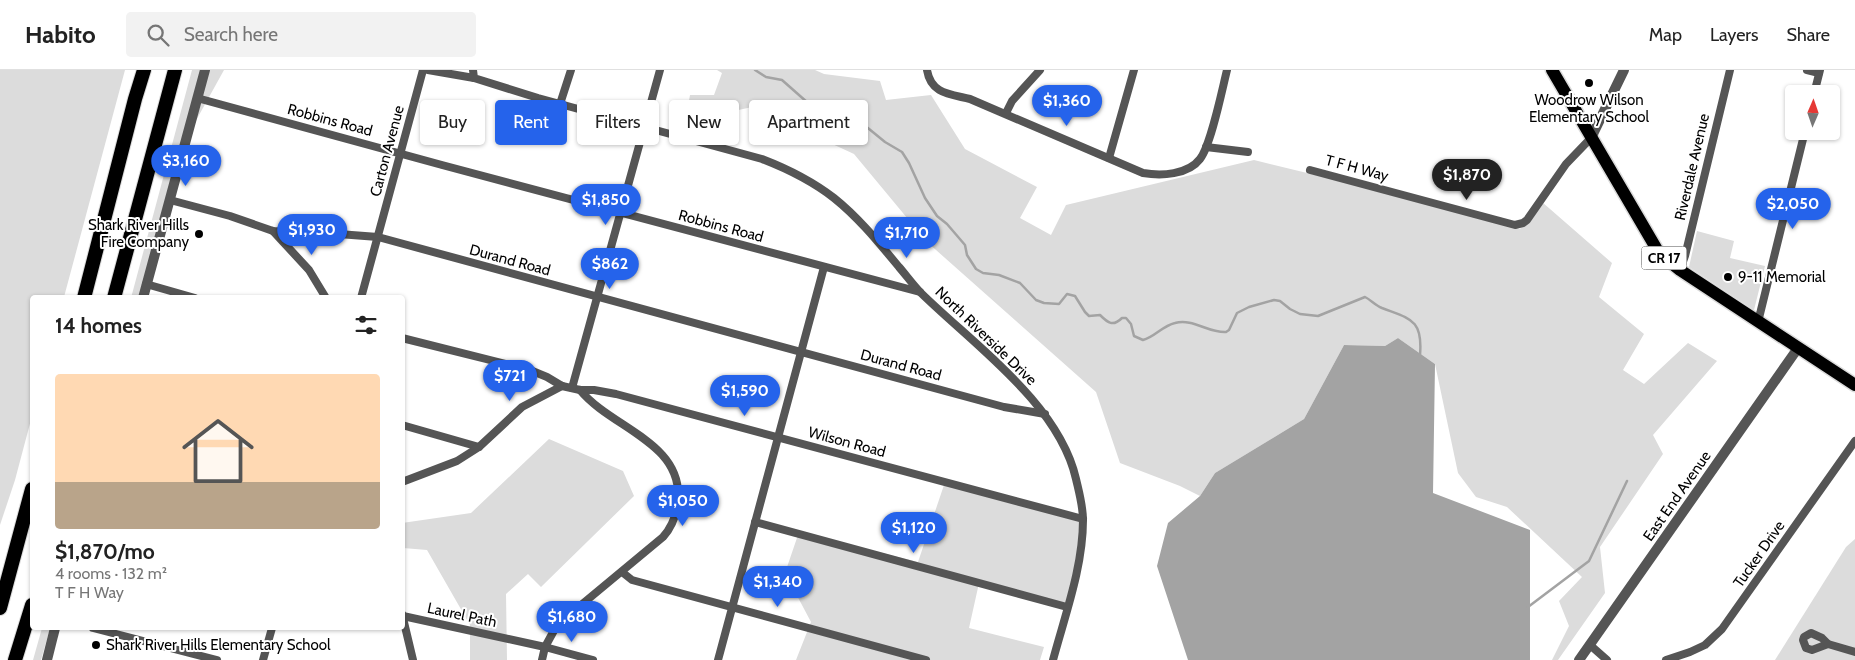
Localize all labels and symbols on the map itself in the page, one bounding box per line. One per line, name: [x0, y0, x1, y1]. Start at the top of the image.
marker: Woodrow Wilson Elementary School: [1583, 77, 1595, 89]
pin: $1,360: [1026, 85, 1108, 127]
north arrow: [1785, 85, 1840, 140]
place label: Woodrow Wilson Elementary School: [1529, 91, 1650, 126]
street label: Robbins Road: [285, 100, 375, 140]
street label: Carton Avenue: [366, 103, 408, 199]
street label: Riverdale Avenue: [1671, 111, 1713, 222]
pin: $3,160: [145, 144, 227, 187]
street label: T F H Way: [1323, 151, 1391, 185]
pin: $1,870: [1426, 158, 1508, 201]
pin: $1,850: [565, 184, 647, 226]
pin: $2,050: [1752, 188, 1834, 230]
street label: Robbins Road: [676, 206, 766, 246]
pin: $1,930: [271, 214, 353, 256]
place label: Shark River Hills Fire Company: [88, 216, 189, 251]
pin: $1,710: [866, 216, 948, 259]
marker: Shark River Hills Fire Company: [193, 228, 205, 240]
street label: Durand Road: [468, 241, 552, 279]
road number: CR 17: [1642, 247, 1686, 270]
pin: $862: [580, 248, 640, 290]
place label: 9-11 Memorial: [1738, 268, 1826, 286]
marker: 9-11 Memorial: [1722, 271, 1734, 283]
street label: North Riverside Drive: [932, 283, 1041, 389]
street label: Durand Road: [859, 346, 943, 384]
pin: $721: [480, 360, 540, 402]
pin: $1,590: [704, 374, 786, 417]
street label: Wilson Road: [806, 423, 888, 461]
street label: East End Avenue: [1639, 447, 1715, 545]
pin: $1,050: [642, 484, 724, 527]
pin: $1,120: [873, 512, 955, 554]
street label: Tucker Drive: [1729, 517, 1789, 591]
pin: $1,340: [737, 566, 819, 608]
street label: Laurel Path: [426, 599, 498, 631]
pin: $1,680: [531, 600, 613, 643]
place label: Shark River Hills Elementary School: [106, 636, 331, 654]
marker: Shark River Hills Elementary School: [90, 639, 102, 651]

